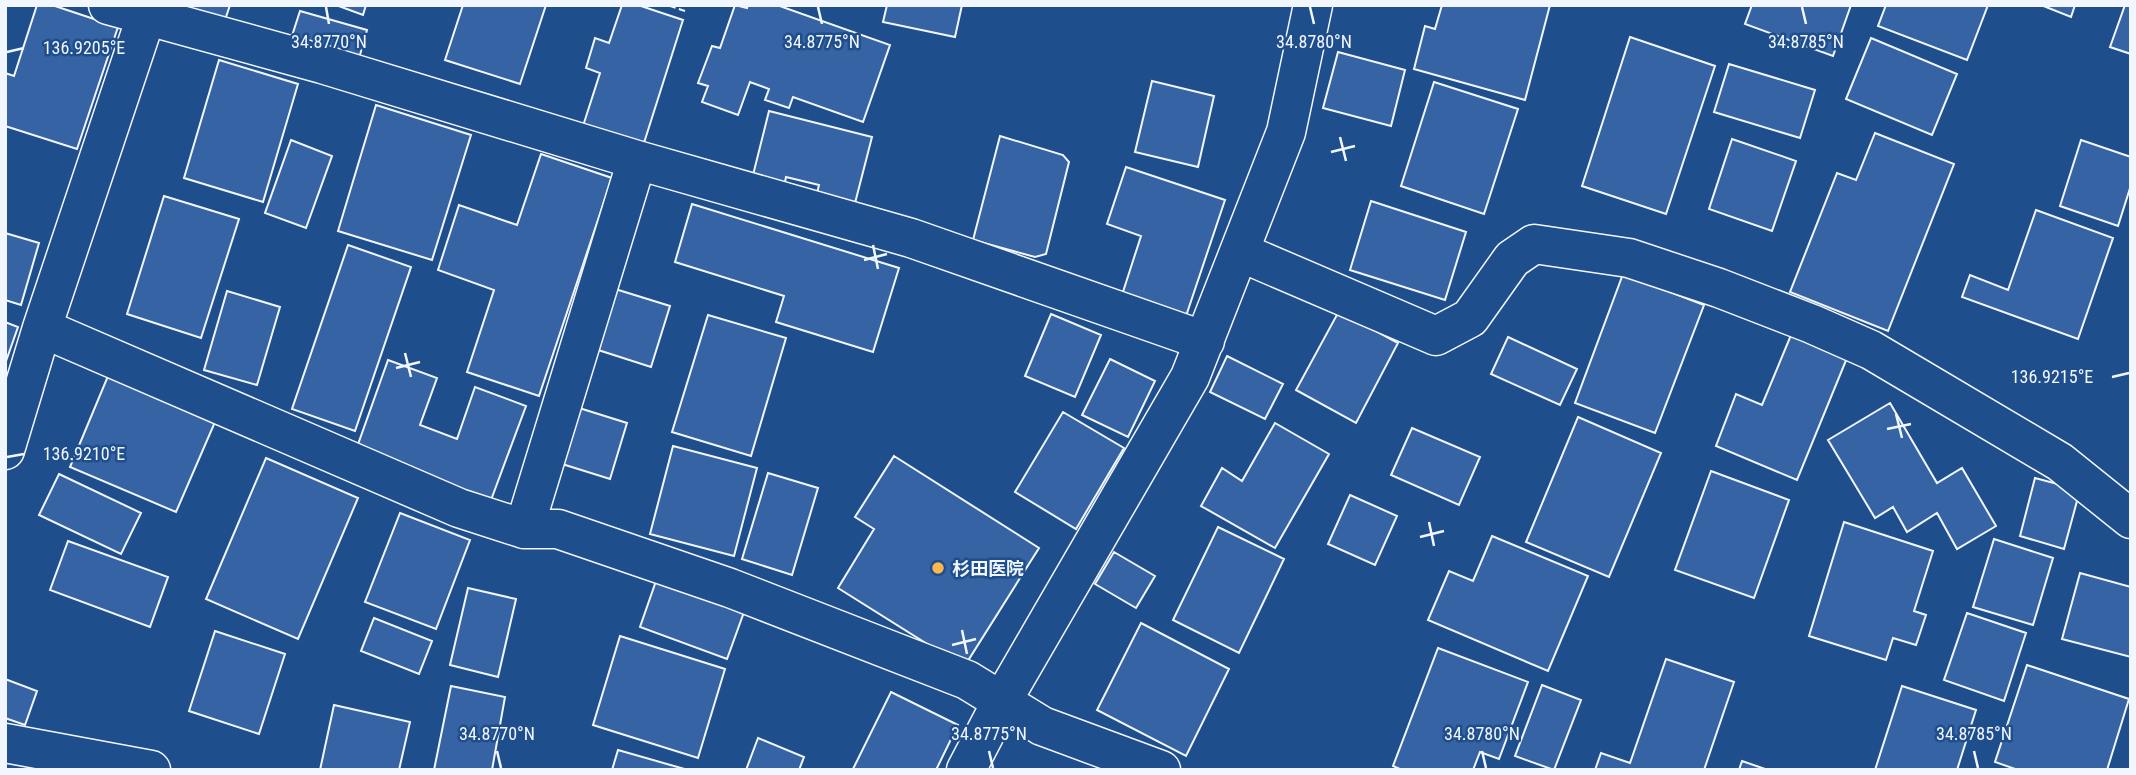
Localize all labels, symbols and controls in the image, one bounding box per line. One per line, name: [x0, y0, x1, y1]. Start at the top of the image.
text: 34.8770°N: [291, 31, 367, 52]
text: 34.8775°N: [784, 31, 860, 52]
text: 34.8780°N: [1276, 31, 1352, 52]
text: 34.8785°N: [1768, 31, 1844, 52]
text: 136.9205°E: [43, 37, 125, 58]
text: 136.9215°E: [2011, 366, 2093, 387]
text: 136.9210°E: [43, 443, 125, 464]
place label: 杉田医院: [952, 558, 1024, 579]
marker: 杉田医院: [930, 560, 946, 576]
text: 34.8770°N: [459, 723, 535, 744]
text: 34.8775°N: [951, 723, 1027, 744]
text: 34.8780°N: [1444, 723, 1520, 744]
text: 34.8785°N: [1936, 723, 2012, 744]

